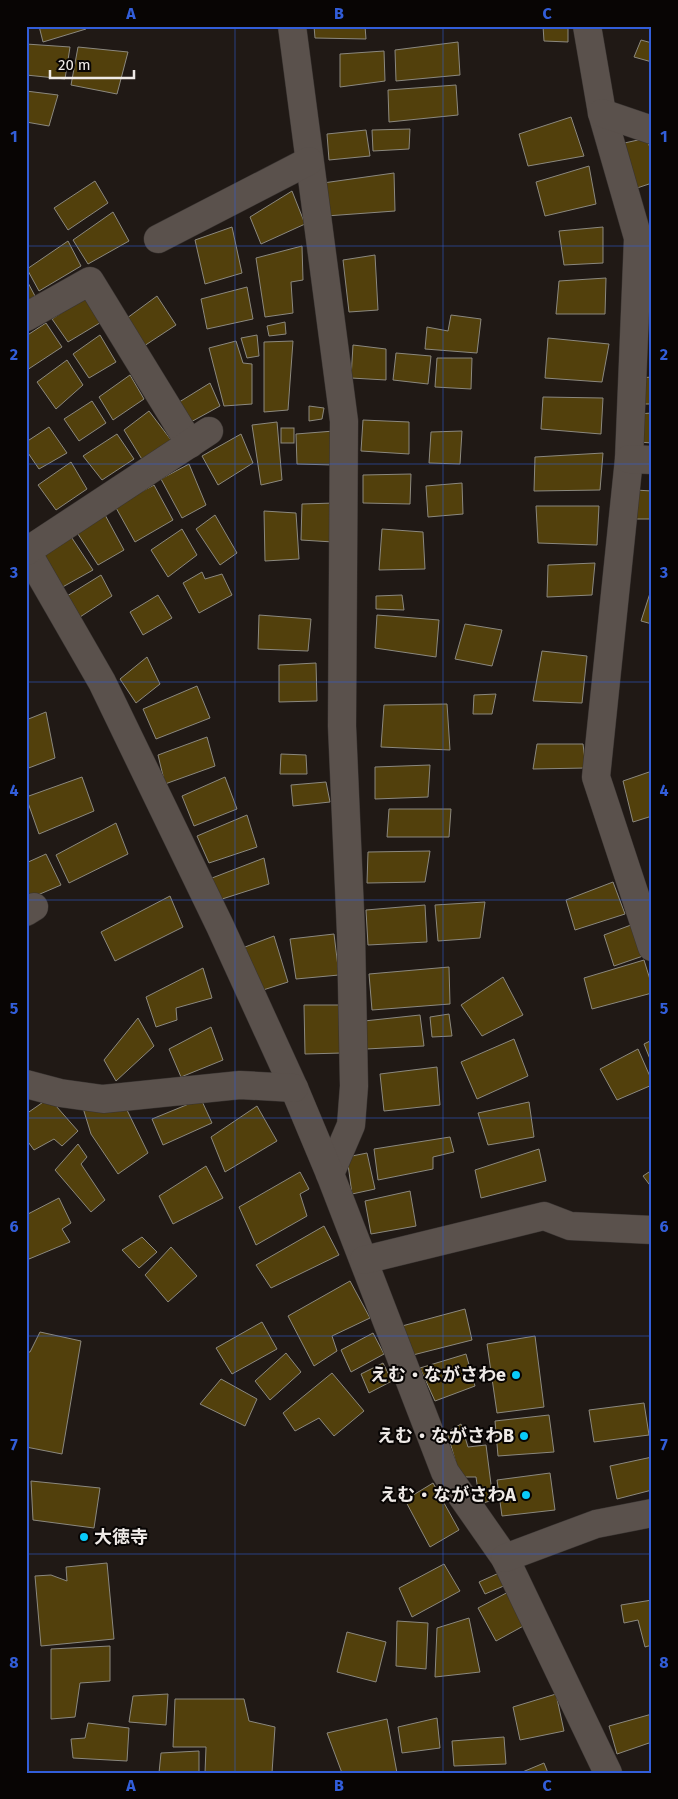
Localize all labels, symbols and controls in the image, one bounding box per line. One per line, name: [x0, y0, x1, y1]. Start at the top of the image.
text: A: [125, 4, 136, 23]
text: B: [334, 4, 344, 23]
text: C: [542, 4, 552, 23]
scale bar: [50, 48, 134, 80]
text: 20 m: [58, 56, 91, 74]
text: 1: [10, 127, 18, 146]
text: 1: [660, 127, 668, 146]
text: 2: [10, 345, 18, 364]
text: 2: [660, 345, 668, 364]
text: 3: [9, 563, 18, 582]
text: 3: [659, 563, 668, 582]
text: 4: [9, 781, 19, 800]
text: 4: [659, 781, 669, 800]
text: 5: [10, 999, 19, 1018]
text: 5: [660, 999, 669, 1018]
text: 6: [9, 1217, 19, 1236]
text: 6: [659, 1217, 669, 1236]
place label: えむ・ながさわe: [370, 1364, 506, 1386]
marker: えむ・ながさわe: [510, 1369, 522, 1381]
place label: えむ・ながさわB: [377, 1425, 514, 1447]
marker: えむ・ながさわB: [518, 1430, 530, 1442]
text: 7: [10, 1435, 18, 1454]
text: 7: [660, 1435, 668, 1454]
place label: えむ・ながさわA: [379, 1484, 516, 1506]
marker: えむ・ながさわA: [520, 1489, 532, 1501]
place label: 大徳寺: [94, 1526, 148, 1548]
marker: 大徳寺: [78, 1531, 90, 1543]
text: 8: [9, 1653, 19, 1672]
text: 8: [659, 1653, 669, 1672]
text: A: [125, 1776, 136, 1795]
text: B: [334, 1776, 344, 1795]
text: C: [542, 1776, 552, 1795]

